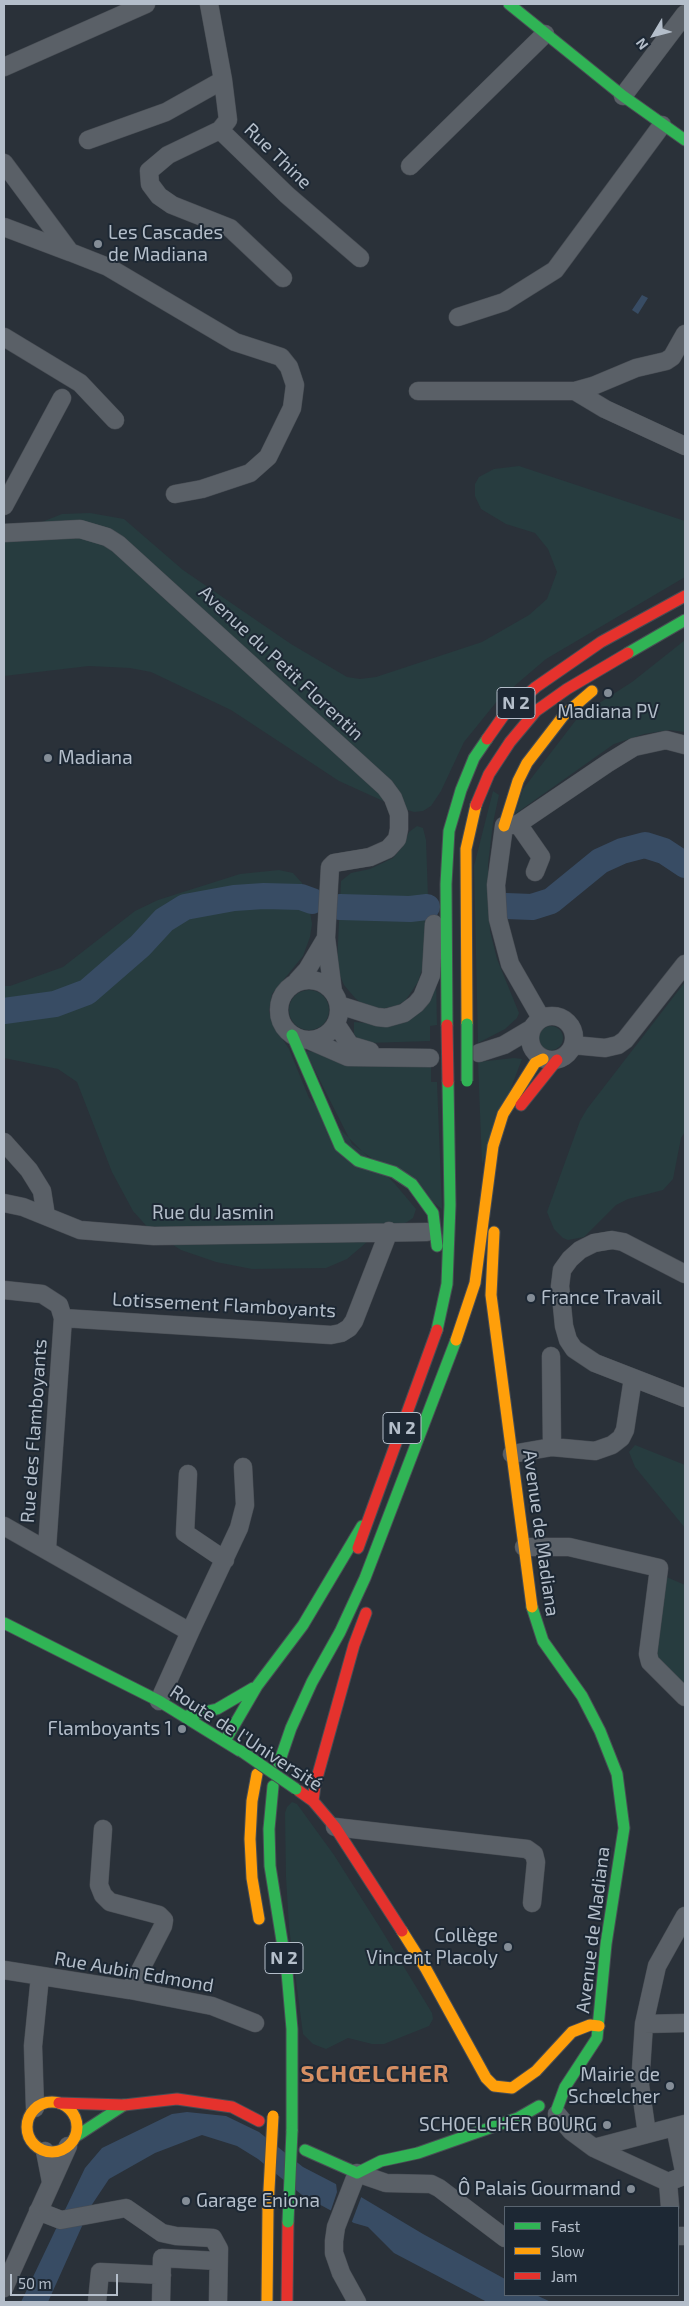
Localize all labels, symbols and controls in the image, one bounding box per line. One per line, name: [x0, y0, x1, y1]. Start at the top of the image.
north arrow: [629, 10, 679, 60]
text: N: [632, 35, 651, 53]
street label: Rue Thine: [239, 118, 317, 194]
place label: Les Cascades de Madiana: [108, 222, 223, 266]
marker: Les Cascades de Madiana: [92, 238, 104, 250]
street label: Avenue du Petit Florentin: [194, 581, 368, 745]
marker: Madiana PV: [602, 687, 614, 699]
road number: N 2: [497, 688, 535, 718]
place label: Madiana PV: [557, 701, 659, 723]
place label: Madiana: [58, 747, 133, 769]
marker: Madiana: [42, 752, 54, 764]
street label: Rue du Jasmin: [152, 1202, 274, 1224]
place label: France Travail: [541, 1287, 662, 1309]
street label: Lotissement Flamboyants: [112, 1288, 336, 1322]
marker: France Travail: [525, 1292, 537, 1304]
street label: Rue des Flamboyants: [16, 1338, 52, 1524]
road number: N 2: [383, 1412, 421, 1444]
street label: Avenue de Madiana: [518, 1448, 564, 1618]
street label: Route de l'Université: [165, 1680, 327, 1796]
place label: Flamboyants 1: [47, 1718, 172, 1740]
marker: Flamboyants 1: [176, 1723, 188, 1735]
street label: Avenue de Madiana: [571, 1845, 615, 2015]
place label: Collège Vincent Placoly: [366, 1925, 498, 1969]
marker: Collège Vincent Placoly: [502, 1941, 514, 1953]
road number: N 2: [265, 1942, 303, 1974]
street label: Rue Aubin Edmond: [53, 1947, 215, 1997]
district label: SCHŒLCHER: [299, 2060, 451, 2088]
place label: Mairie de Schœlcher: [568, 2064, 660, 2108]
marker: Mairie de Schœlcher: [664, 2080, 676, 2092]
place label: SCHOELCHER BOURG: [419, 2114, 597, 2136]
marker: SCHOELCHER BOURG: [601, 2119, 613, 2131]
place label: Ô Palais Gourmand: [458, 2178, 621, 2200]
marker: Ô Palais Gourmand: [625, 2183, 637, 2195]
place label: Garage Eniona: [196, 2190, 320, 2212]
marker: Garage Eniona: [180, 2195, 192, 2207]
legend: [504, 2206, 679, 2296]
text: Fast: [551, 2217, 580, 2235]
text: Slow: [551, 2242, 585, 2260]
scale bar: [12, 2264, 120, 2296]
text: Jam: [551, 2267, 577, 2285]
text: 50 m: [18, 2274, 52, 2292]

